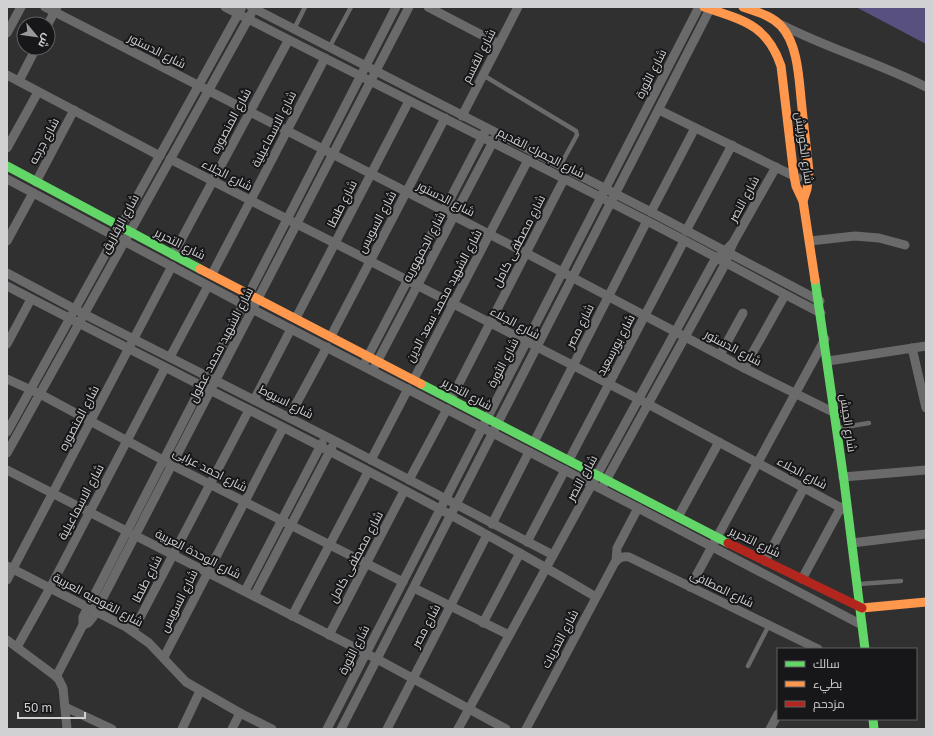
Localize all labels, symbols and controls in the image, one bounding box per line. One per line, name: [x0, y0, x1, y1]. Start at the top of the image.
north arrow: [16, 16, 56, 56]
street label: شارع القسم: [459, 26, 499, 86]
street label: شارع الدستور: [125, 29, 189, 72]
text: ش: [35, 31, 54, 50]
street label: شارع الثورة: [632, 47, 670, 101]
street label: شارع المنصوره: [207, 86, 255, 156]
street label: شارع الاسماعيلية: [248, 88, 300, 170]
street label: شارع الكورنيش: [791, 111, 817, 185]
street label: شارع جرجه: [25, 115, 63, 167]
street label: شارع الجمرك القديم: [495, 124, 587, 182]
street label: شارع الجلاء: [199, 155, 255, 195]
street label: شارع النصر: [724, 173, 763, 226]
street label: شارع طنطا: [323, 177, 361, 230]
street label: شارع الدستور: [414, 177, 478, 220]
street label: شارع السويس: [354, 188, 400, 256]
street label: شارع الزقازيق: [97, 192, 143, 256]
street label: شارع مصطفى كامل: [489, 192, 549, 290]
street label: شارع الجمهوريه: [399, 209, 449, 285]
street label: شارع التحرير: [151, 224, 208, 264]
street label: شارع الشهيد محمد سعد الدين: [402, 227, 486, 365]
street label: شارع الشهيد محمد عطول: [185, 285, 257, 405]
street label: شارع مصر: [562, 301, 598, 352]
street label: شارع الجلاء: [487, 303, 543, 343]
street label: شارع بورسعيد: [593, 312, 639, 378]
street label: شارع الدستور: [701, 326, 765, 370]
street label: شارع الثورة: [484, 336, 522, 390]
street label: شارع التحرير: [438, 374, 495, 414]
street label: شارع اسيوط: [256, 381, 316, 423]
street label: شارع المنصوره: [55, 383, 103, 453]
street label: شارع الجيش: [836, 393, 860, 453]
street label: شارع احمد عرابى: [170, 444, 250, 496]
street label: شارع النصر: [562, 452, 601, 505]
street label: شارع الجلاء: [774, 453, 830, 493]
street label: شارع الاسماعيلية: [54, 461, 108, 543]
street label: شارع مصطفى كامل: [325, 508, 387, 606]
street label: شارع التحرير: [726, 522, 783, 561]
street label: شارع الوحدة العربية: [152, 525, 244, 583]
street label: شارع طنطا: [128, 552, 166, 605]
street label: شارع السويس: [156, 567, 202, 635]
street label: شارع المطافى: [688, 567, 757, 611]
street label: شارع القوميه العربية: [50, 569, 146, 631]
street label: شارع مصر: [407, 601, 444, 652]
street label: شارع التحريات: [538, 607, 582, 671]
street label: شارع الثورة: [335, 623, 373, 677]
legend: [777, 648, 917, 720]
text: سالك: [813, 656, 840, 671]
text: بطيء: [813, 676, 842, 694]
scale bar: [18, 694, 85, 720]
text: مزدحم: [813, 696, 845, 712]
text: 50 m: [24, 700, 52, 715]

